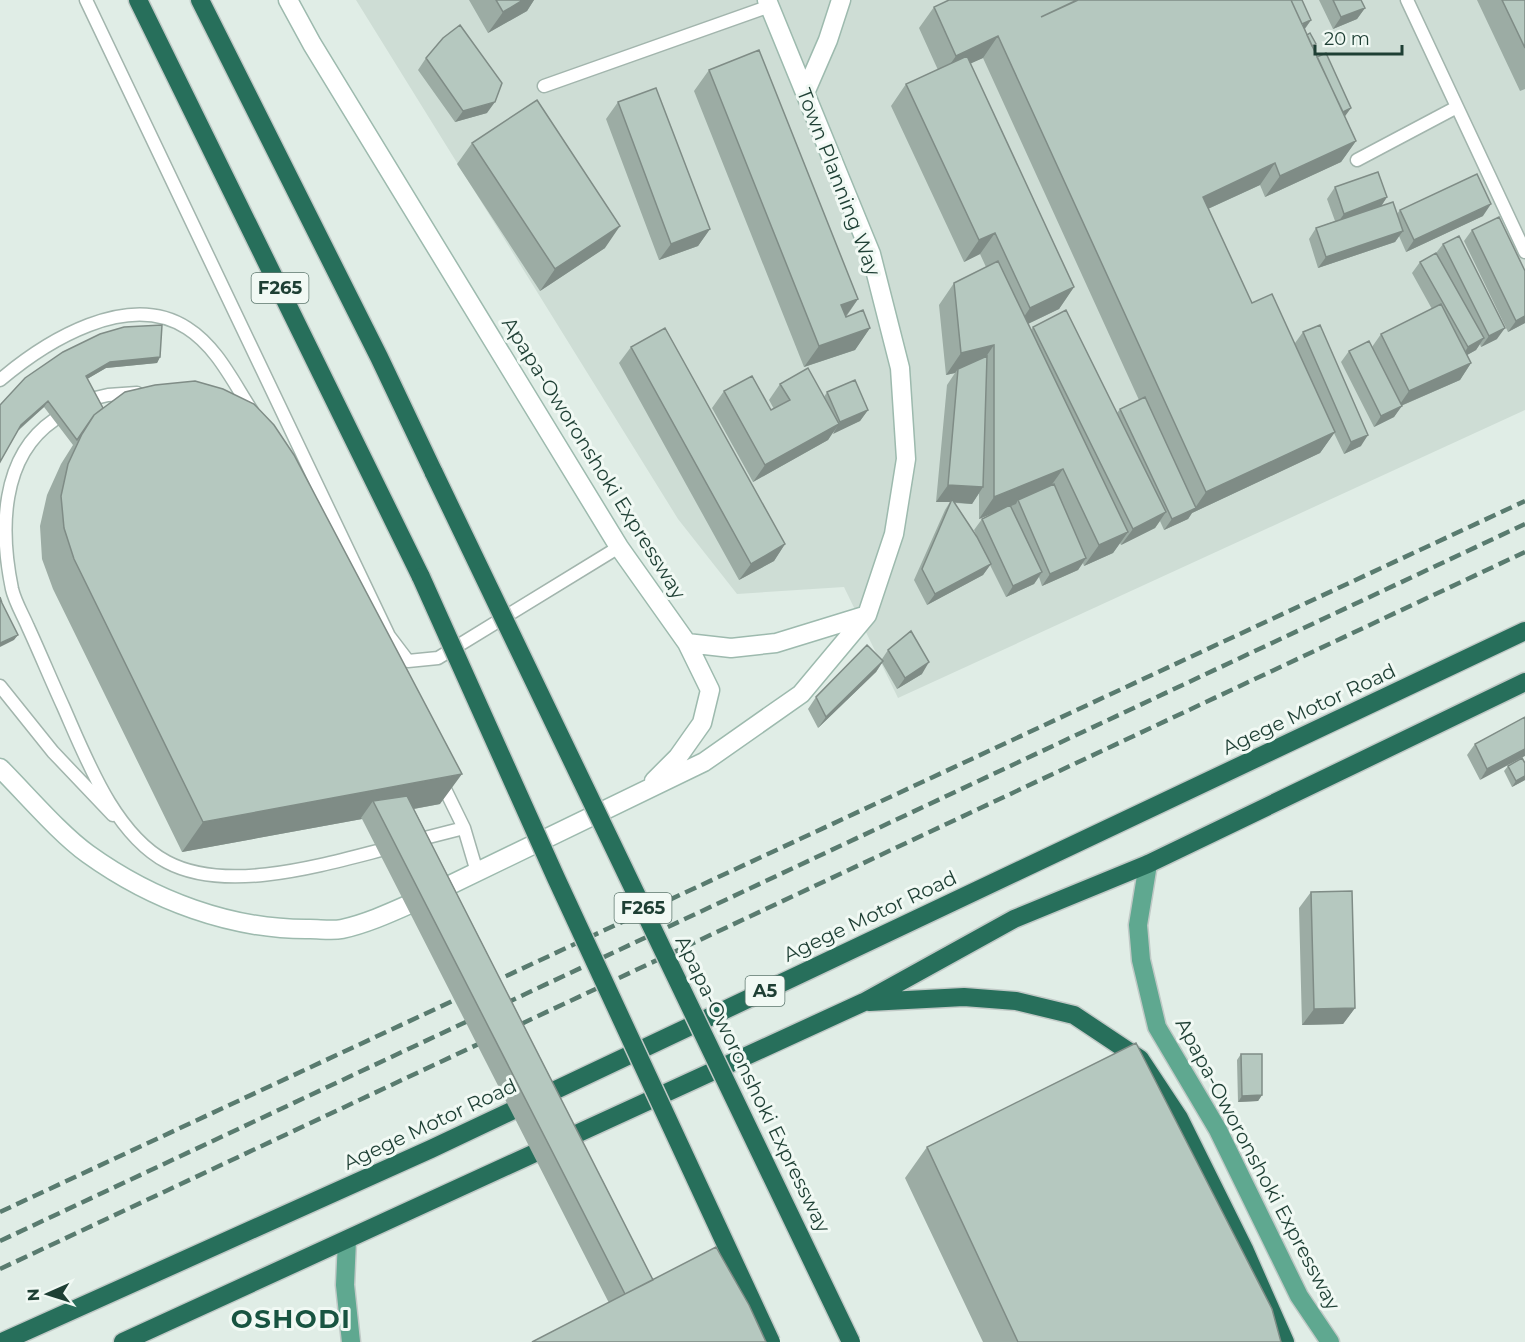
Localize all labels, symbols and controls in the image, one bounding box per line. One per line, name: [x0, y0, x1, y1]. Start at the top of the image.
scale bar: [1315, 18, 1402, 56]
text: 20 m: [1324, 28, 1370, 50]
street label: Town Planning Way: [792, 85, 886, 279]
road number: F265: [252, 273, 308, 303]
street label: Apapa-Oworonshoki Expressway: [497, 313, 691, 603]
street label: Agege Motor Road: [1219, 658, 1399, 760]
street label: Agege Motor Road: [780, 865, 960, 967]
road number: F265: [614, 893, 672, 923]
street label: Apapa-Oworonshoki Expressway: [670, 932, 836, 1237]
road number: A5: [746, 976, 784, 1006]
street label: Apapa-Oworonshoki Expressway: [1171, 1014, 1346, 1314]
street label: Agege Motor Road: [340, 1073, 520, 1175]
north arrow: [18, 1264, 78, 1324]
text: N: [24, 1288, 43, 1302]
district label: OSHODI: [231, 1303, 351, 1335]

